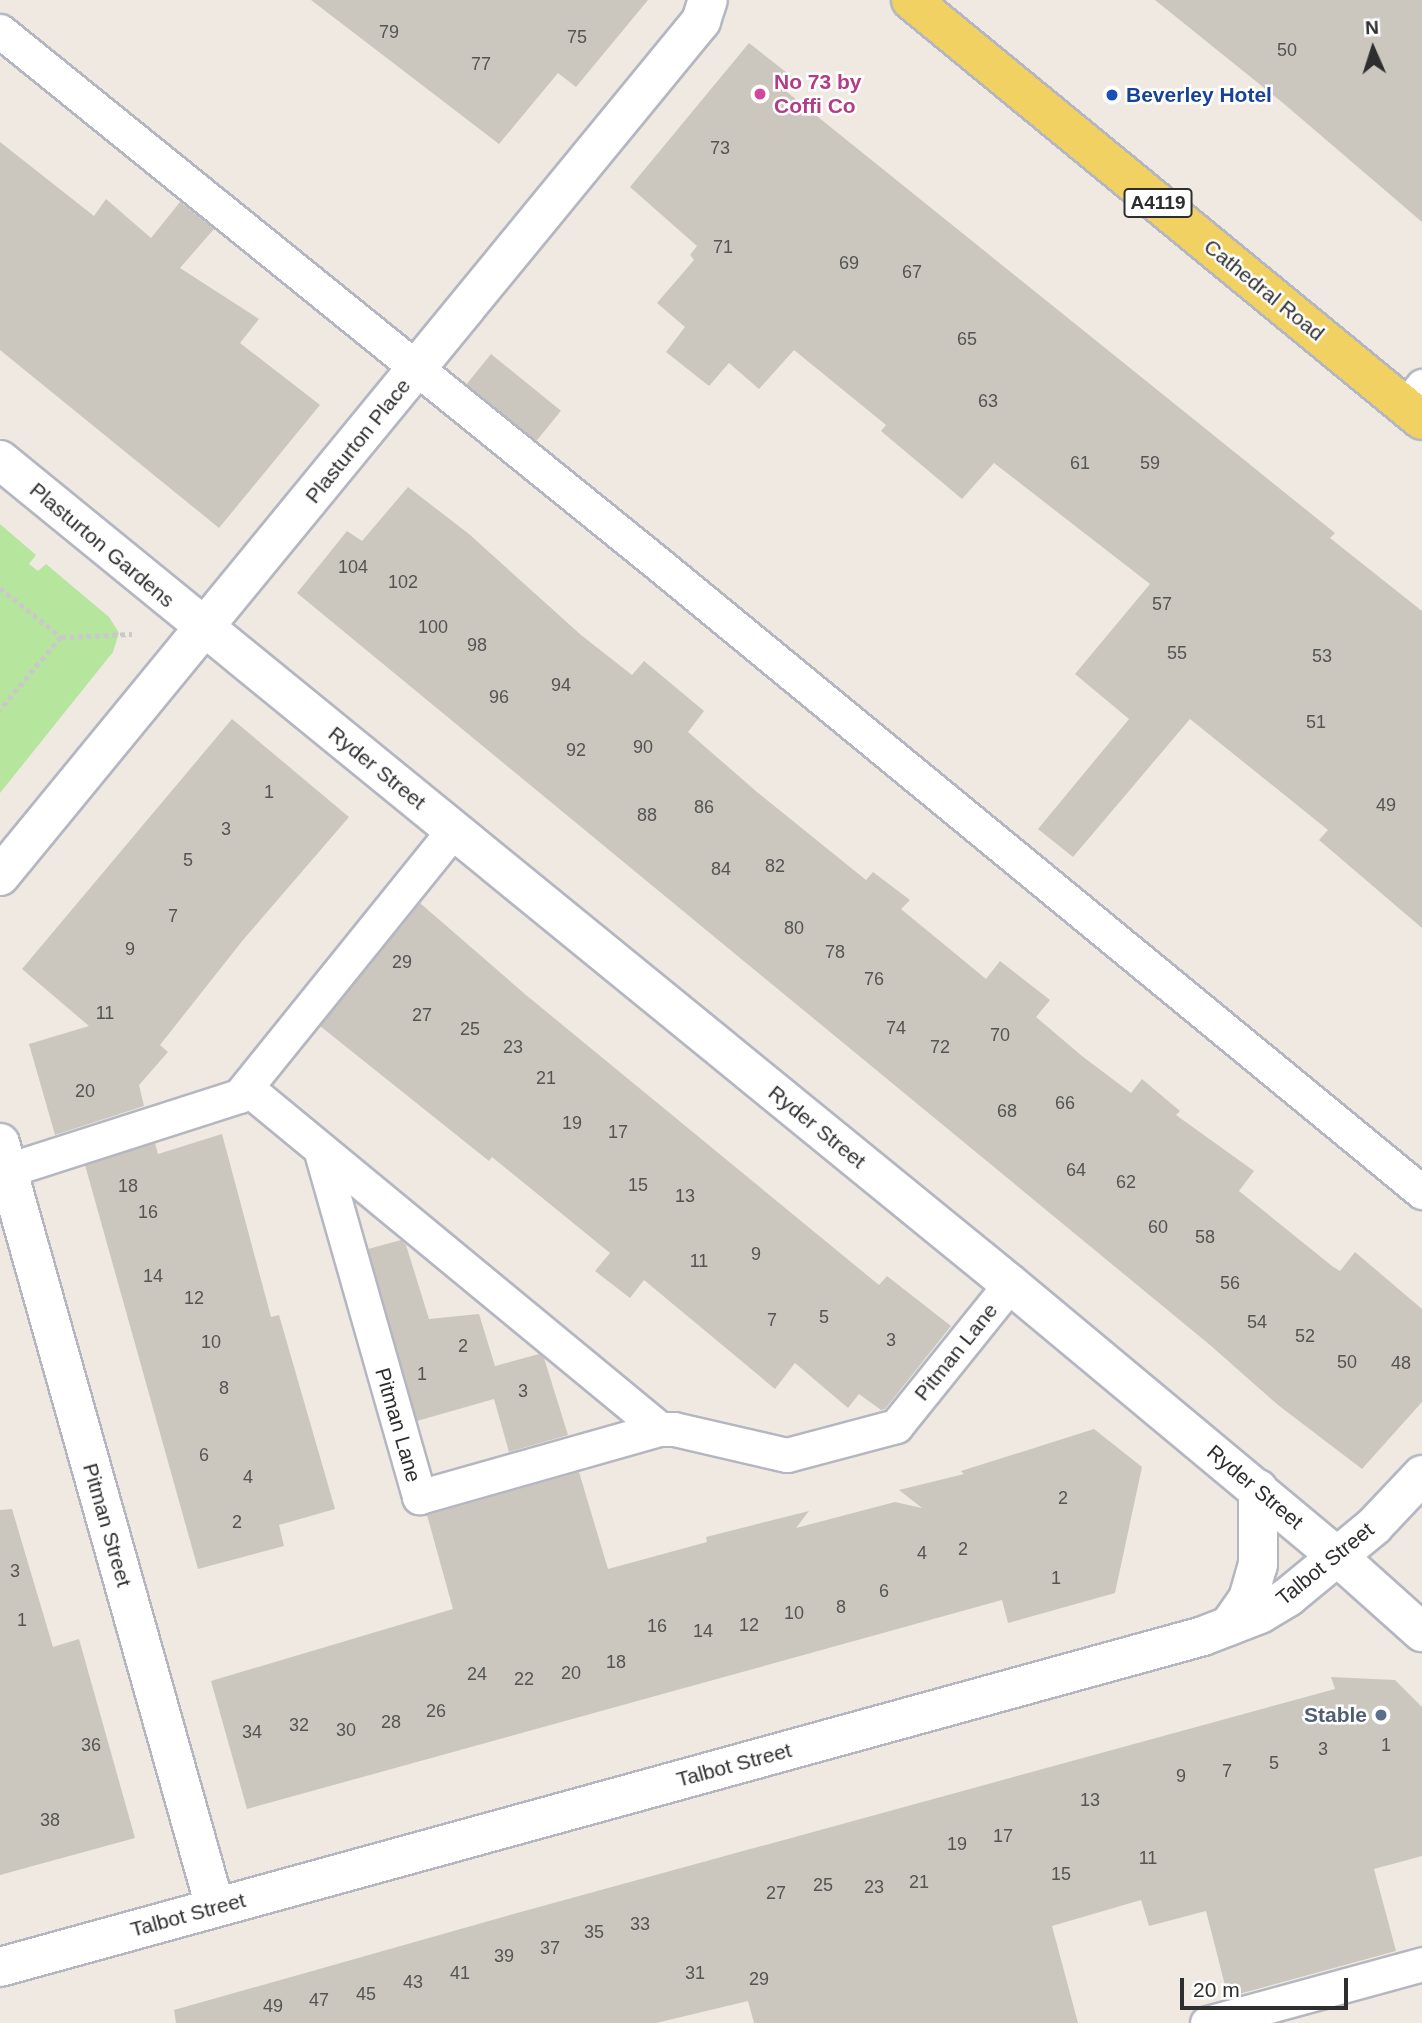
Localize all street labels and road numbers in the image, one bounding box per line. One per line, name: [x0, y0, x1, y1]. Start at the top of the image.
road number: A4119: [1123, 188, 1193, 218]
street label: Cathedral Road: [1199, 234, 1329, 346]
street label: Plasturton Place: [300, 374, 416, 508]
street label: Plasturton Gardens: [25, 477, 179, 613]
street label: Ryder Street: [323, 721, 431, 815]
street label: Ryder Street: [763, 1080, 871, 1174]
street label: Pitman Lane: [909, 1298, 1003, 1406]
street label: Pitman Lane: [370, 1365, 426, 1485]
street label: Ryder Street: [1202, 1439, 1308, 1535]
street label: Pitman Street: [77, 1460, 137, 1590]
street label: Talbot Street: [1271, 1517, 1379, 1611]
street label: Talbot Street: [674, 1738, 794, 1792]
street label: Talbot Street: [128, 1888, 248, 1942]

